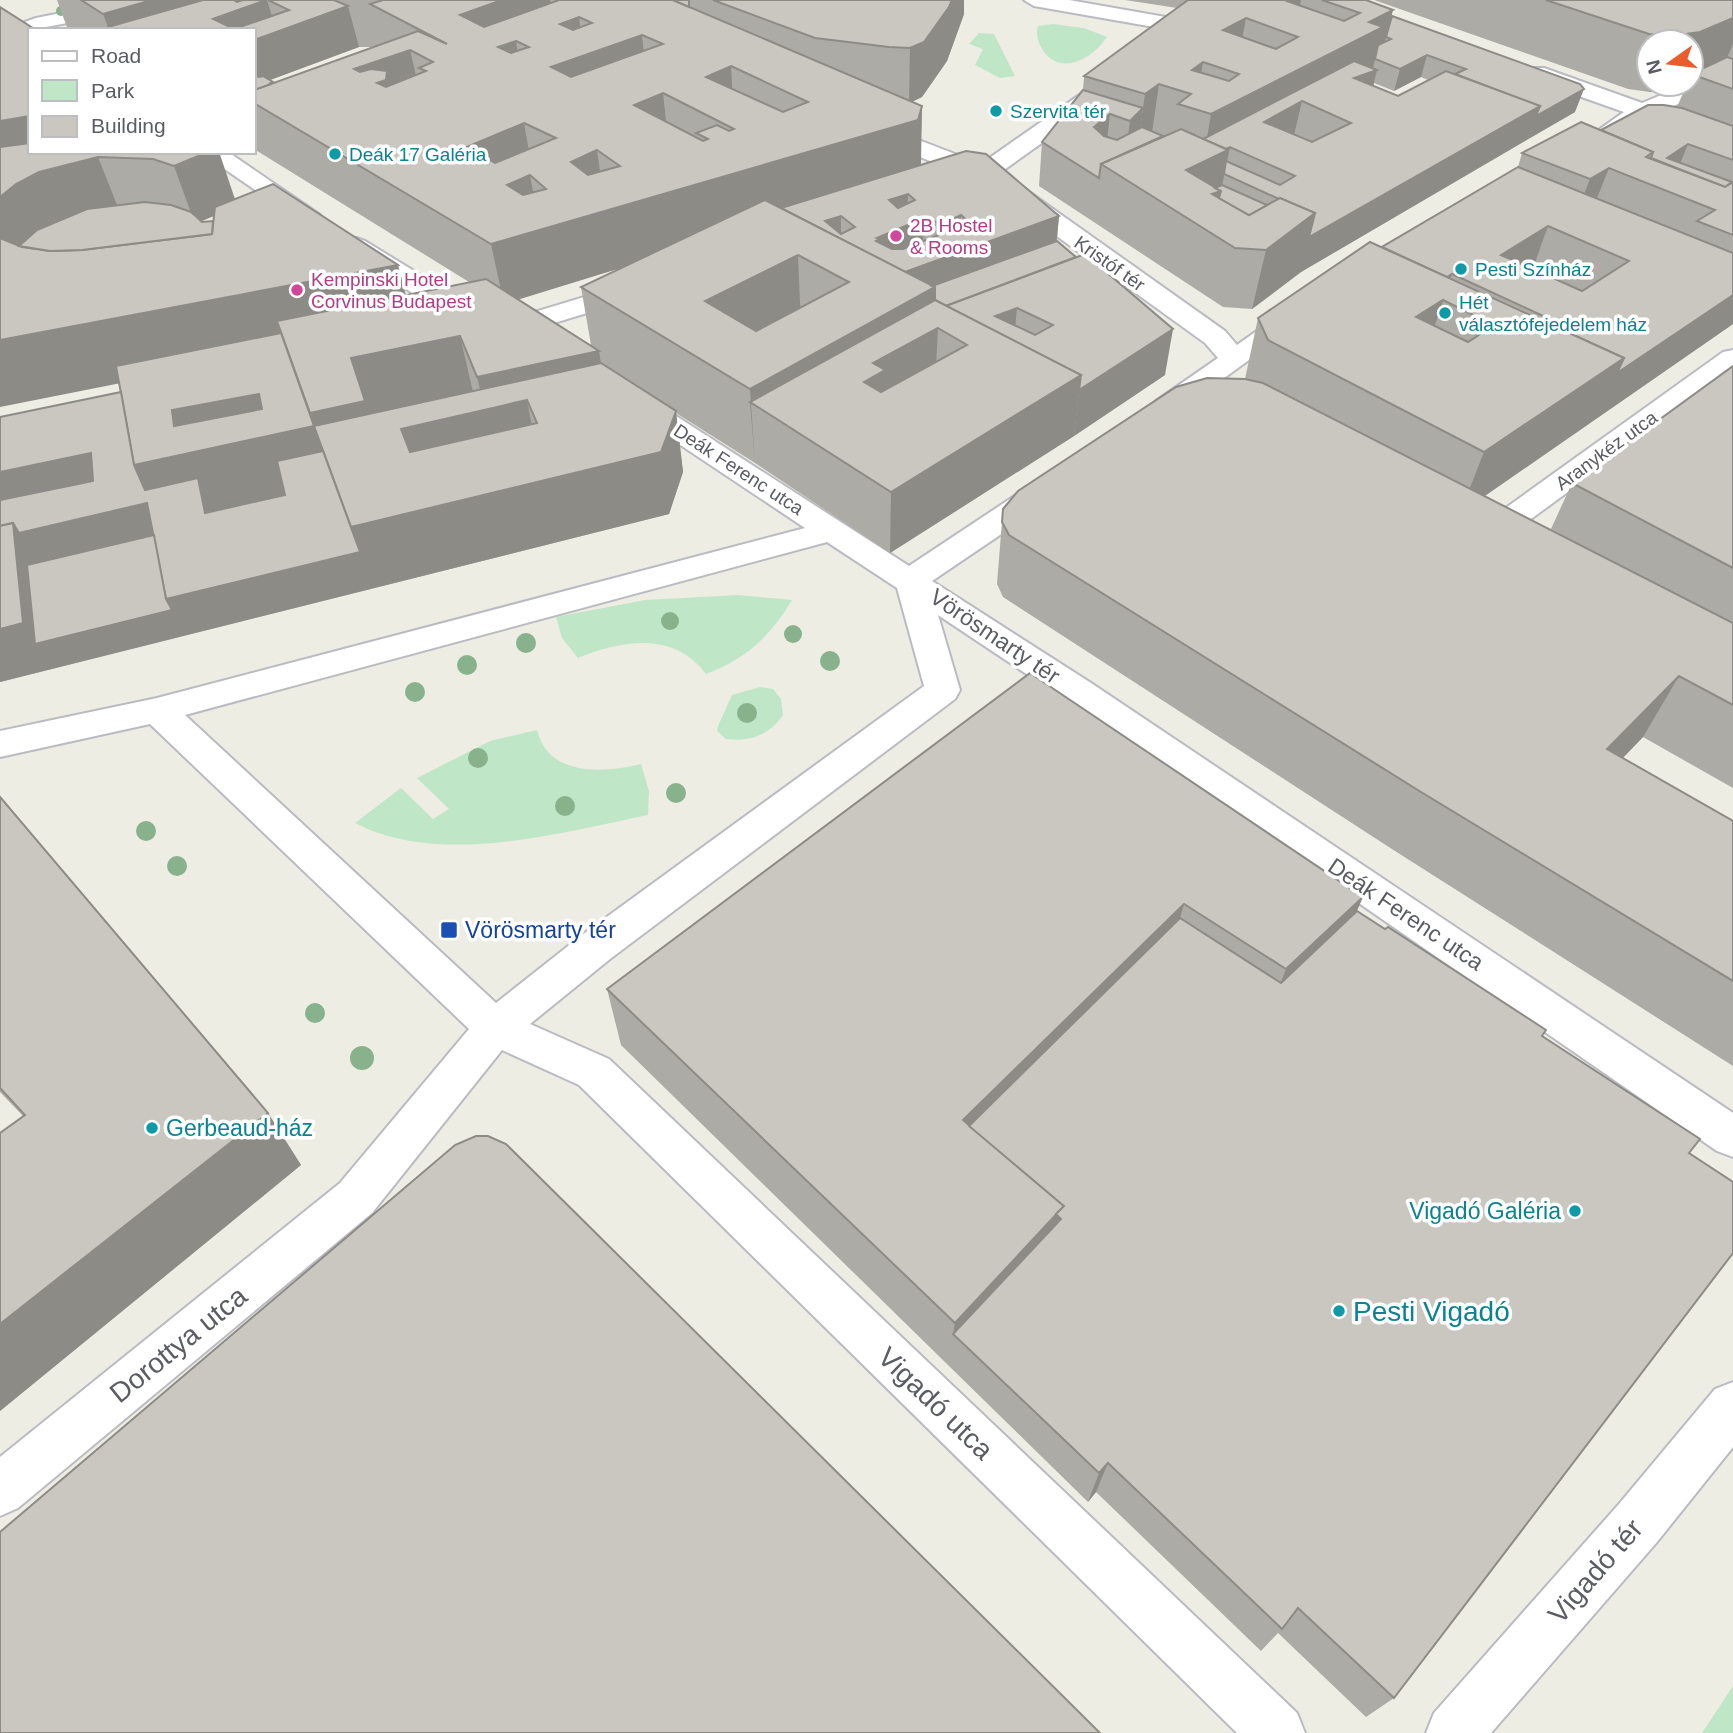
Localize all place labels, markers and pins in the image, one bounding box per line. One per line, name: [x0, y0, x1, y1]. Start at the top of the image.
place label: Szervita tér: [1010, 101, 1107, 122]
marker: Szervita tér: [988, 103, 1004, 119]
place label: Deák 17 Galéria: [349, 144, 487, 165]
marker: Deák 17 Galéria: [327, 146, 343, 162]
place label: 2B Hostel & Rooms: [910, 215, 992, 258]
marker: 2B Hostel & Rooms: [888, 228, 904, 244]
place label: Pesti Színház: [1475, 259, 1591, 280]
marker: Pesti Színház: [1453, 261, 1469, 277]
place label: Kempinski Hotel Corvinus Budapest: [311, 269, 472, 312]
marker: Kempinski Hotel Corvinus Budapest: [289, 282, 305, 298]
place label: Hét választófejedelem ház: [1459, 292, 1647, 335]
marker: Hét választófejedelem ház: [1437, 305, 1453, 321]
place label: Vörösmarty tér: [465, 917, 616, 943]
marker: Vörösmarty tér: [439, 920, 459, 940]
place label: Gerbeaud-ház: [166, 1115, 313, 1141]
marker: Gerbeaud-ház: [144, 1120, 160, 1136]
place label: Vigadó Galéria: [1409, 1198, 1561, 1224]
marker: Vigadó Galéria: [1567, 1203, 1583, 1219]
place label: Pesti Vigadó: [1353, 1296, 1510, 1327]
marker: Pesti Vigadó: [1331, 1303, 1347, 1319]

